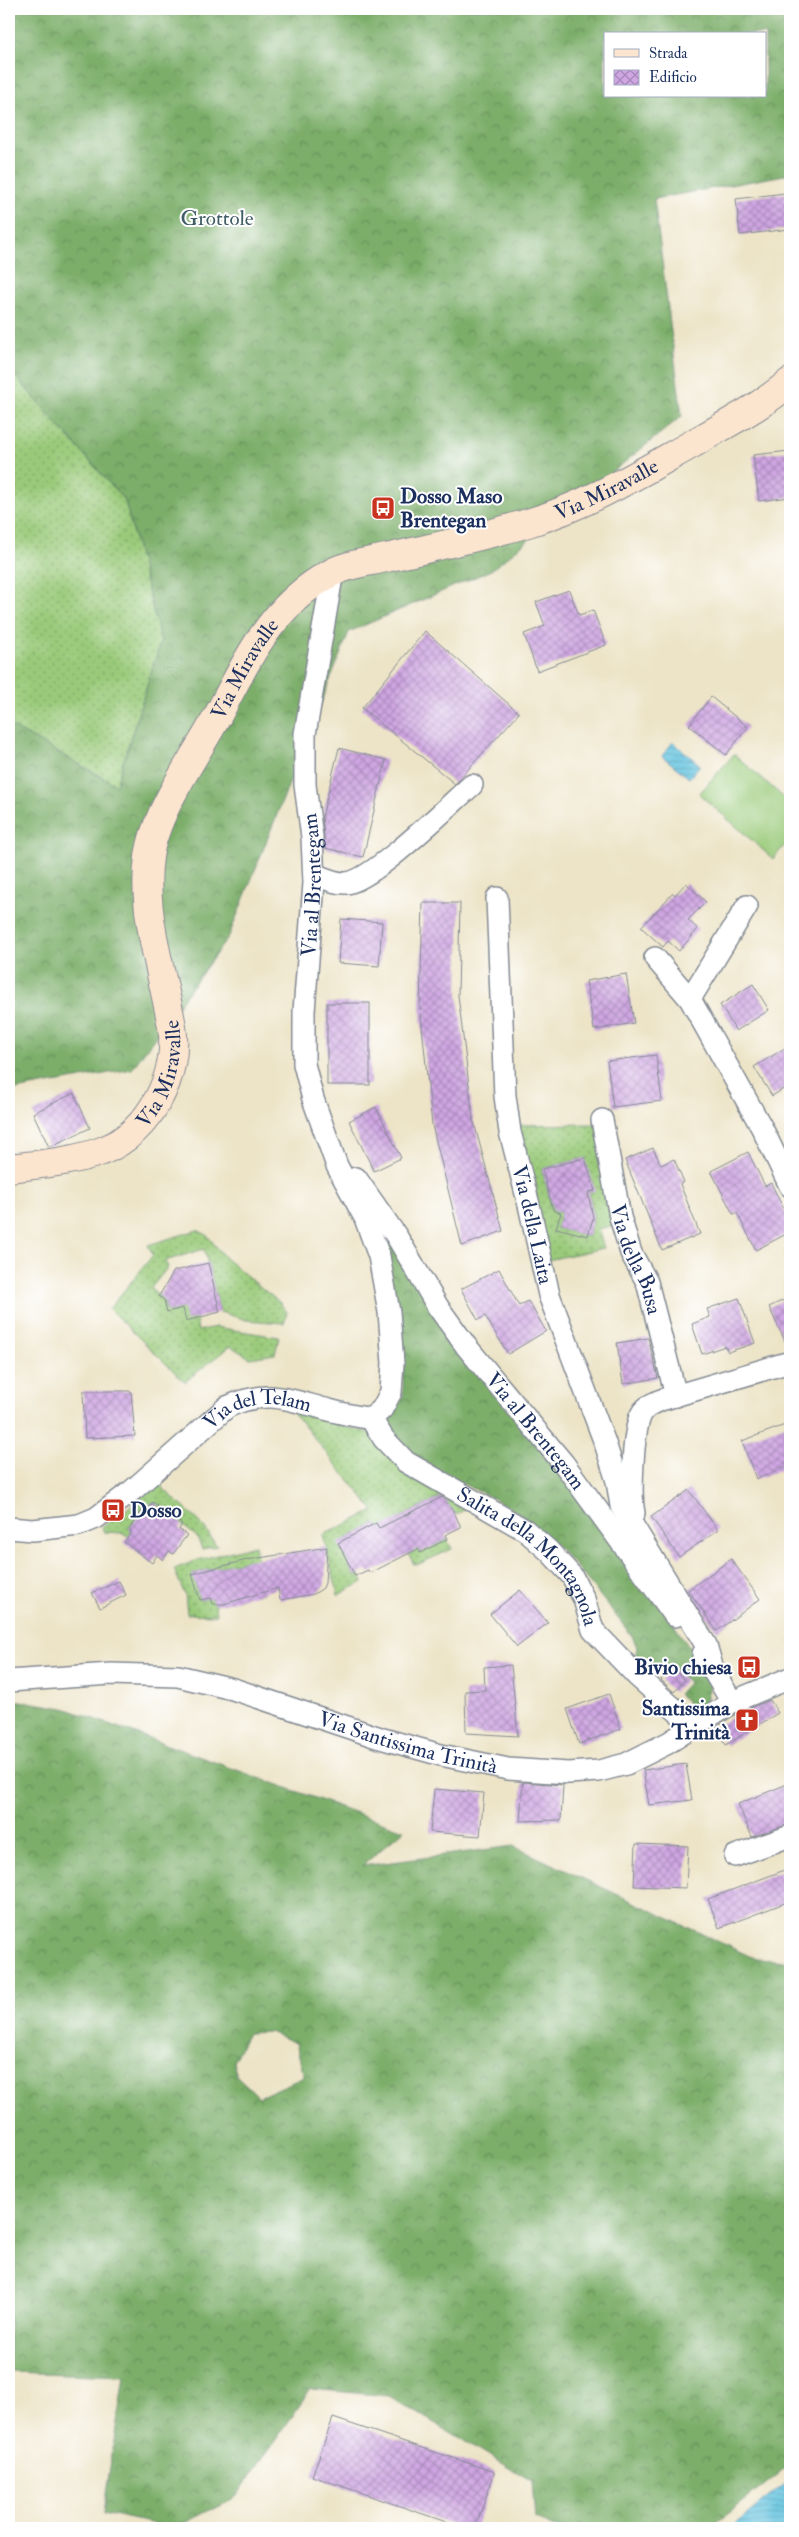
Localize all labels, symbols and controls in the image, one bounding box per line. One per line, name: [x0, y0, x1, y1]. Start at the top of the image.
legend: [604, 32, 766, 98]
text: Strada: [649, 44, 688, 63]
text: Edificio: [649, 68, 697, 87]
park label: Grottole: [180, 205, 254, 232]
street label: Via Miravalle: [550, 452, 663, 526]
place label: Dosso Maso Brentegan: [400, 483, 502, 534]
bus stop icon: Dosso Maso Brentegan: [370, 495, 396, 521]
street label: Via Miravalle: [205, 612, 285, 724]
street label: Via al Brentegam: [295, 812, 328, 958]
street label: Via Miravalle: [130, 1018, 187, 1133]
street label: Via della Laita: [506, 1162, 560, 1287]
street label: Via della Busa: [604, 1202, 668, 1318]
street label: Via al Brentegam: [480, 1367, 592, 1495]
street label: Via del Telam: [197, 1383, 315, 1435]
street label: Salita della Montagnola: [452, 1480, 605, 1629]
bus stop icon: Dosso: [100, 1497, 126, 1523]
place label: Dosso: [130, 1497, 182, 1524]
place label: Bivio chiesa: [634, 1654, 733, 1681]
bus stop icon: Bivio chiesa: [736, 1654, 762, 1680]
place label: Santissima Trinità: [642, 1695, 731, 1746]
street label: Via Santissima Trinità: [315, 1705, 500, 1780]
church icon: Santissima Trinità: [734, 1707, 760, 1733]

